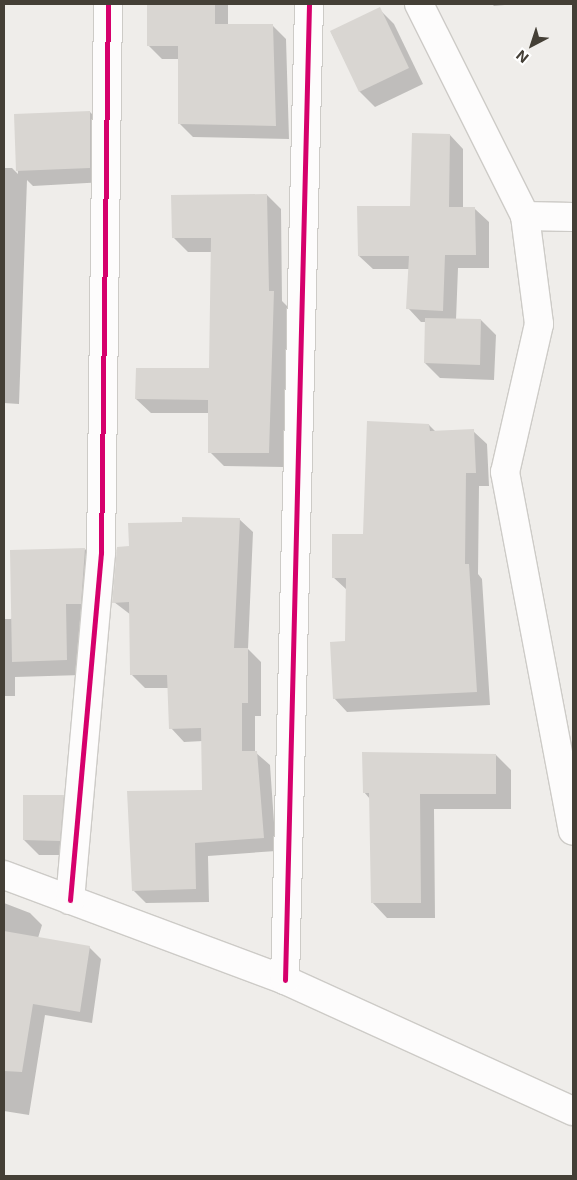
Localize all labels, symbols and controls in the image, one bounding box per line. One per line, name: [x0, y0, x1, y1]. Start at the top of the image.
north arrow: [507, 20, 557, 70]
text: N: [512, 47, 532, 67]

